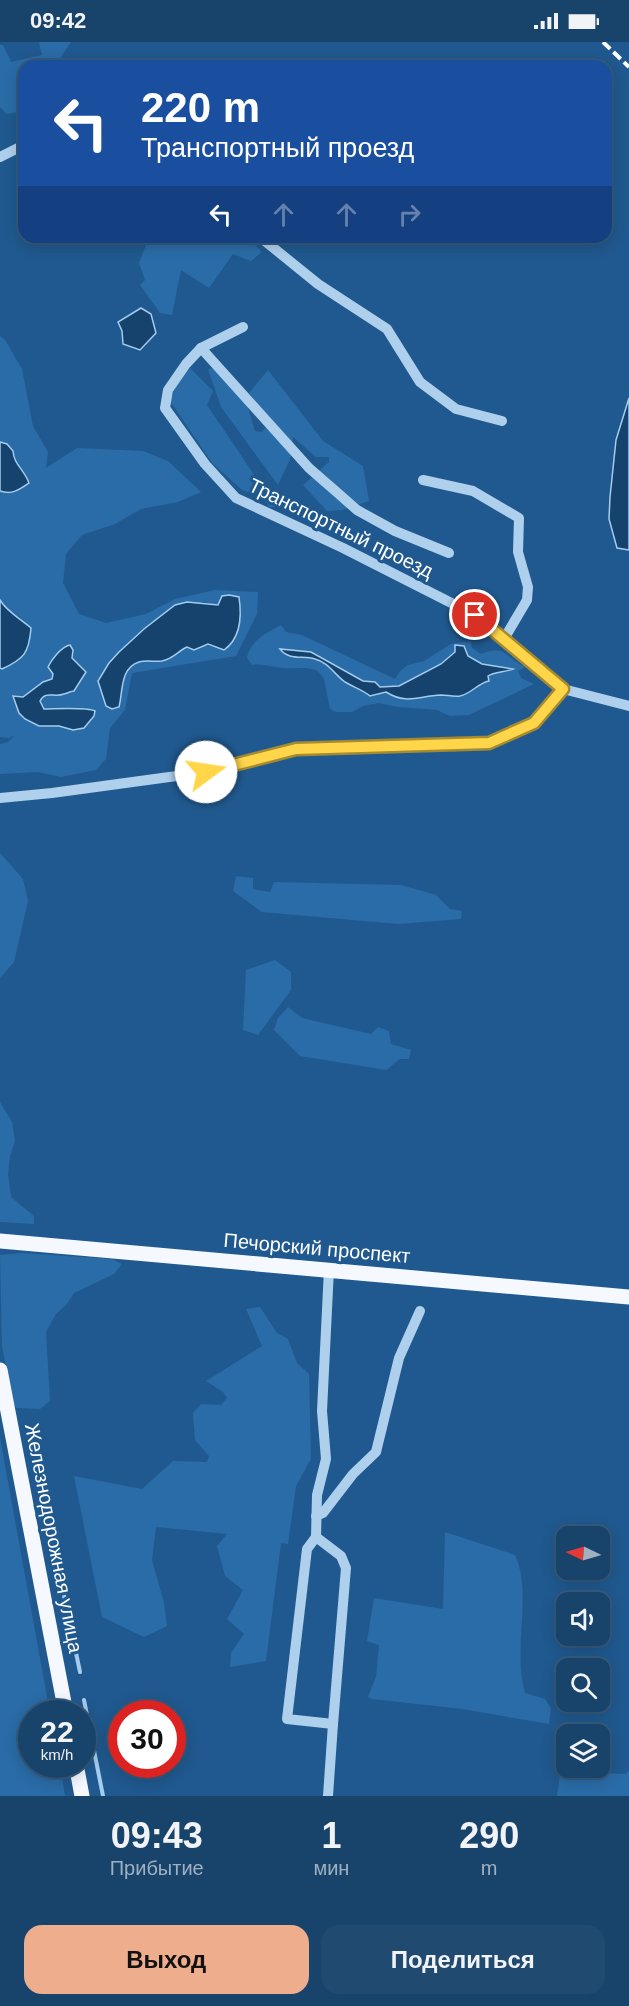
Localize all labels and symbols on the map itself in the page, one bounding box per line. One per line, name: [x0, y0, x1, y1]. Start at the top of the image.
street label: Транспортный проезд: [245, 474, 437, 582]
pin: [449, 589, 500, 640]
position arrow: [174, 740, 238, 804]
street label: Печорский проспект: [223, 1229, 411, 1267]
street label: Железнодорожная улица: [21, 1421, 87, 1656]
north arrow: [556, 1526, 610, 1580]
speed limit sign: 30: [108, 1700, 186, 1778]

